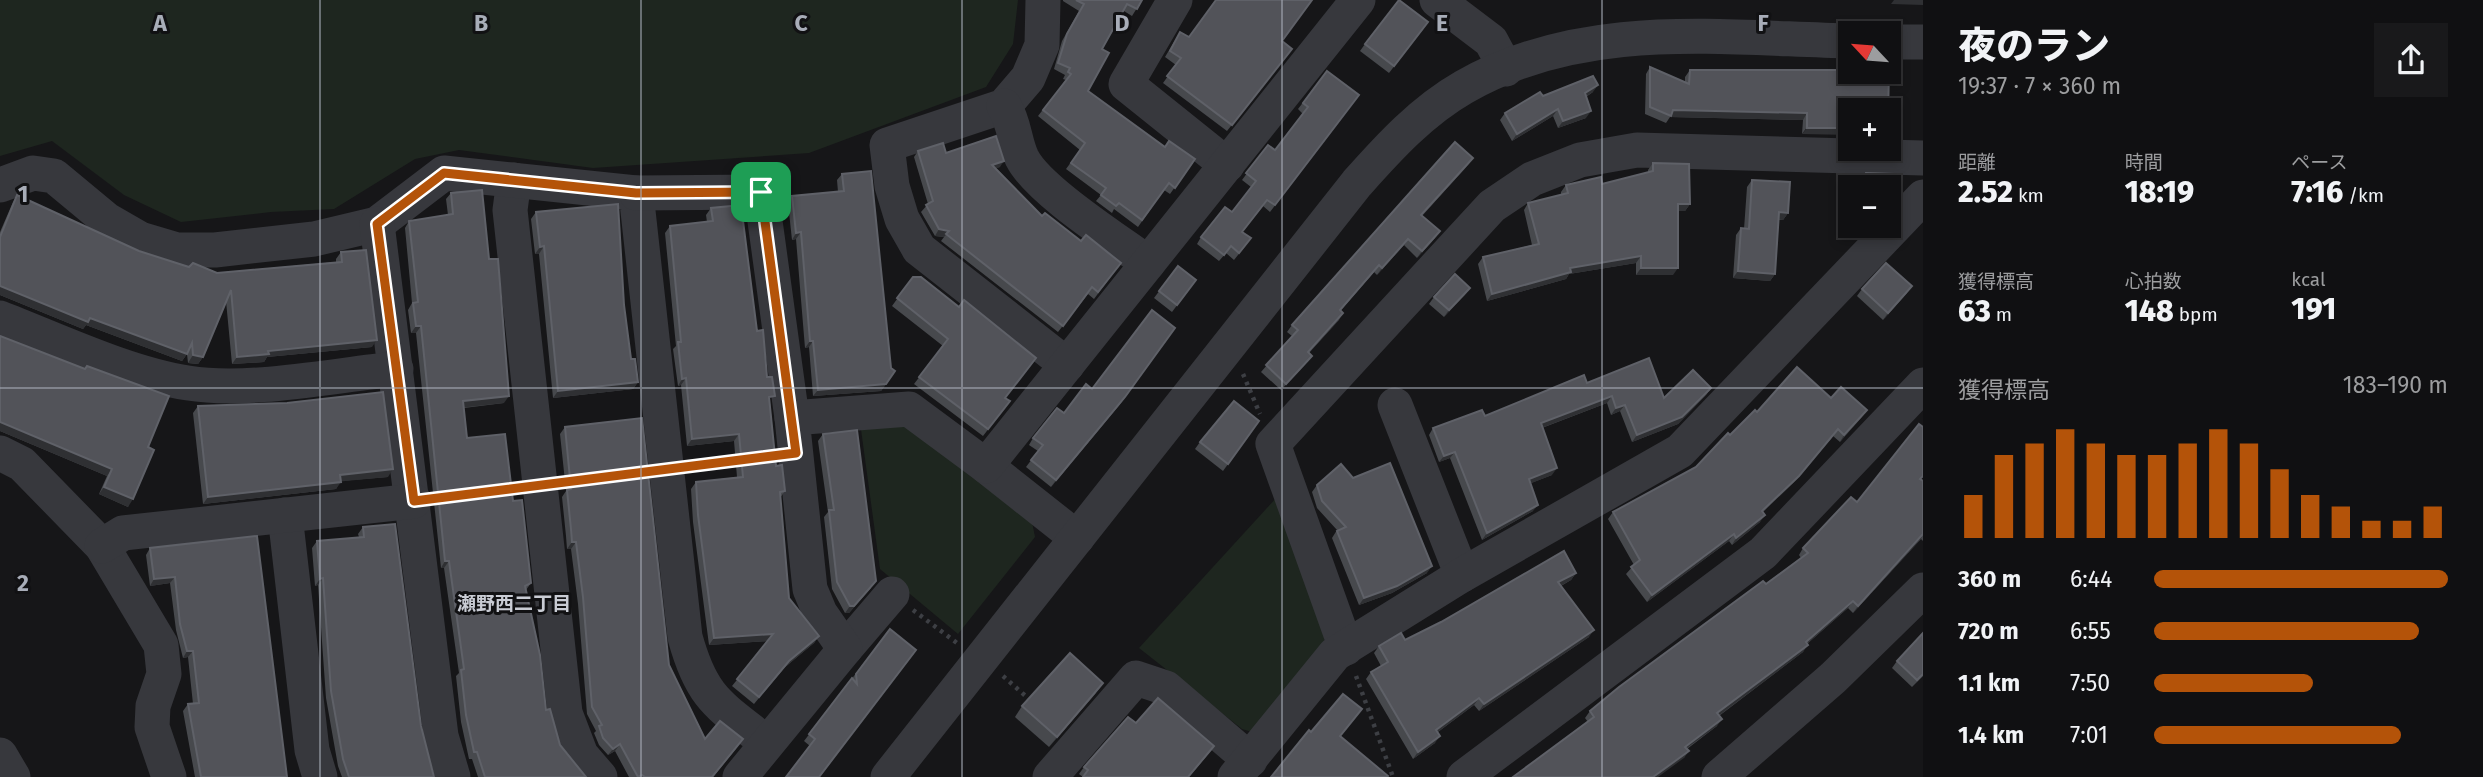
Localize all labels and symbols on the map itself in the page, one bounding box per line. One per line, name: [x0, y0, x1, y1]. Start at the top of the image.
text: A: [152, 9, 167, 37]
text: B: [474, 9, 488, 37]
text: C: [794, 9, 808, 37]
text: D: [1115, 9, 1130, 37]
text: E: [1436, 9, 1448, 37]
text: F: [1757, 9, 1769, 37]
north arrow: [1838, 21, 1900, 84]
pin: [731, 162, 791, 222]
text: 1: [18, 180, 28, 208]
text: 2: [17, 569, 29, 597]
district label: 瀬野西二丁目: [457, 592, 571, 615]

